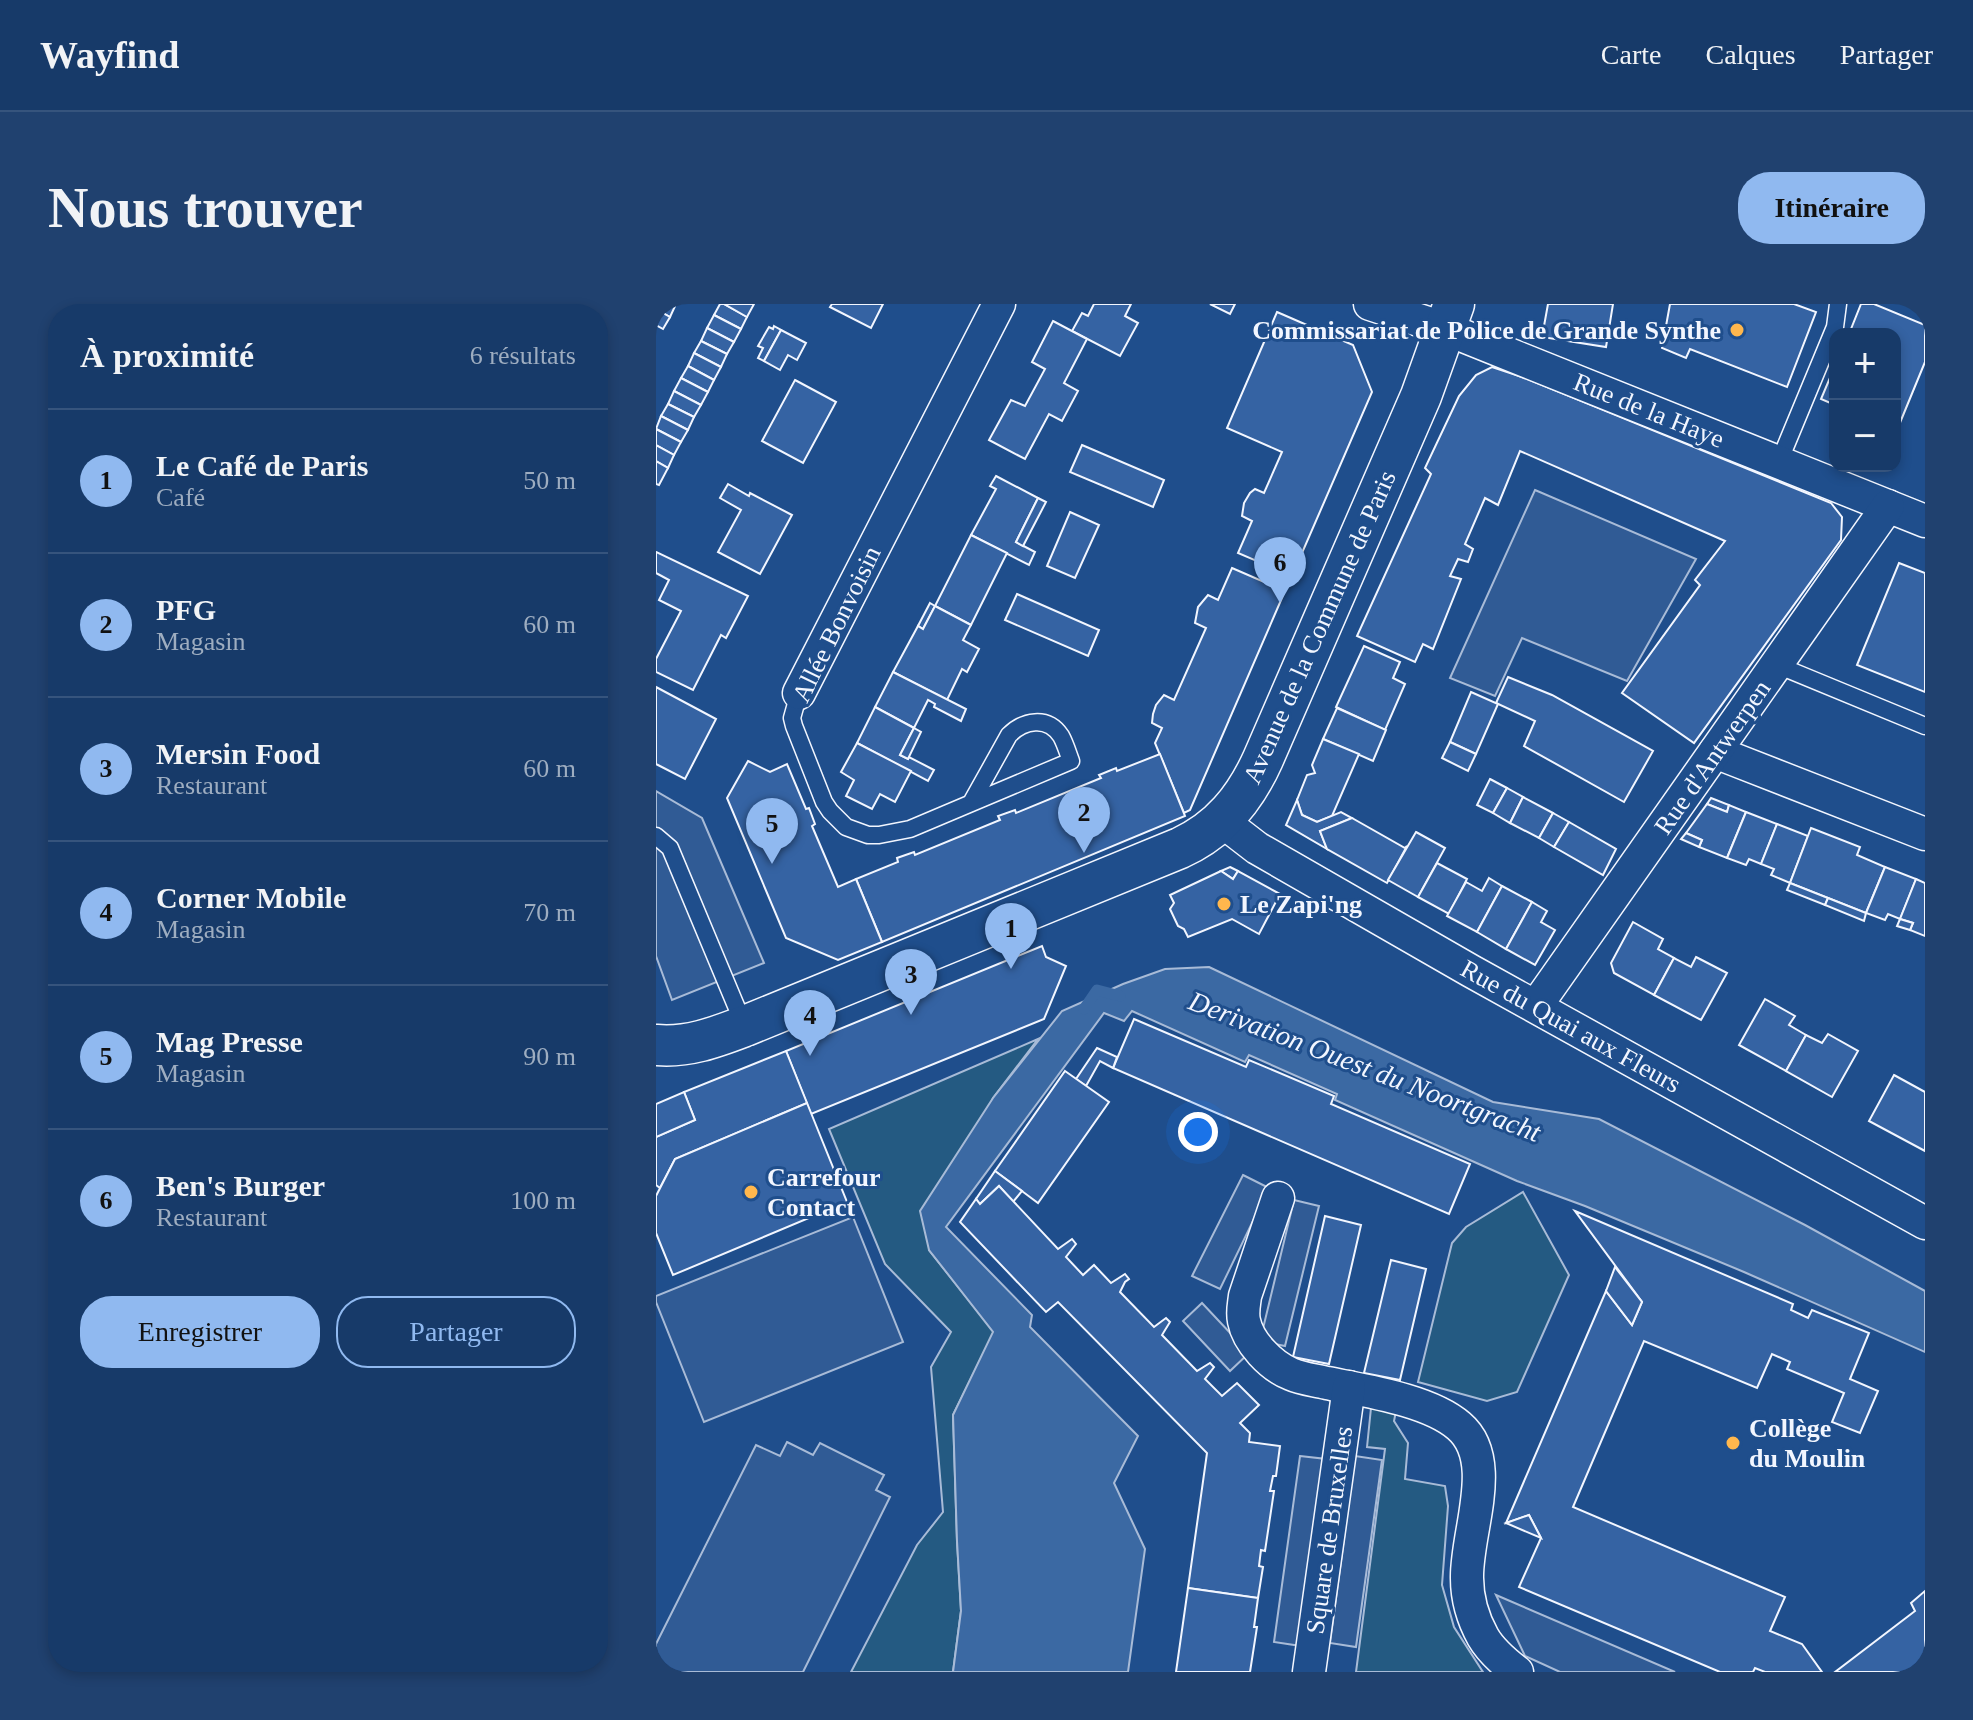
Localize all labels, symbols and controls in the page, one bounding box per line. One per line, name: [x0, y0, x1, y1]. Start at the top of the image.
text: Wayfind: [40, 34, 179, 76]
text: Carte: [1601, 39, 1661, 70]
text: Calques: [1705, 39, 1796, 70]
text: Partager: [1840, 39, 1933, 70]
button: Itinéraire: [1738, 172, 1925, 244]
text: Nous trouver: [48, 177, 363, 239]
place label: Commissariat de Police de Grande Synthe: [1252, 316, 1721, 345]
marker: Commissariat de Police de Grande Synthe: [1728, 321, 1746, 339]
map controls: [1829, 328, 1901, 472]
button: +: [1829, 328, 1901, 400]
text: À proximité: [80, 337, 254, 374]
text: 6 résultats: [470, 341, 576, 370]
street label: Rue de la Haye: [1569, 367, 1728, 454]
button: −: [1829, 400, 1901, 472]
text: Le Café de Paris: [156, 449, 368, 482]
text: 1: [100, 466, 113, 495]
text: 50 m: [523, 466, 576, 495]
street label: Avenue de la Commune de Paris: [1237, 466, 1402, 788]
text: Café: [156, 483, 205, 512]
pin: 6: [1254, 537, 1306, 603]
street label: Allée Bonvoisin: [786, 542, 887, 707]
text: PFG: [156, 593, 216, 626]
text: 2: [100, 610, 113, 639]
text: 60 m: [523, 610, 576, 639]
text: Magasin: [156, 627, 246, 656]
street label: Rue d'Antwerpen: [1648, 675, 1776, 840]
text: Mersin Food: [156, 737, 320, 770]
text: 3: [100, 754, 113, 783]
text: 60 m: [523, 754, 576, 783]
text: Restaurant: [156, 771, 267, 800]
pin: 2: [1058, 787, 1110, 853]
pin: 5: [746, 798, 798, 864]
text: Corner Mobile: [156, 881, 346, 914]
place label: Le Zapi'ng: [1240, 890, 1362, 919]
marker: Le Zapi'ng: [1215, 895, 1233, 913]
text: 4: [100, 898, 113, 927]
text: 70 m: [523, 898, 576, 927]
pin: 1: [985, 903, 1037, 969]
text: Magasin: [156, 915, 246, 944]
pin: 3: [885, 949, 937, 1015]
street label: Rue du Quai aux Fleurs: [1456, 954, 1686, 1099]
water label: Derivation Ouest du Noortgracht: [1184, 985, 1546, 1148]
pin: 4: [784, 990, 836, 1056]
text: Mag Presse: [156, 1025, 303, 1058]
text: 5: [100, 1042, 113, 1071]
text: 90 m: [523, 1042, 576, 1071]
text: Magasin: [156, 1059, 246, 1088]
your location: [1178, 1112, 1218, 1152]
place label: Carrefour Contact: [767, 1163, 881, 1222]
text: Ben's Burger: [156, 1169, 325, 1202]
marker: Carrefour Contact: [742, 1183, 760, 1201]
text: 6: [100, 1186, 113, 1215]
text: 100 m: [510, 1186, 576, 1215]
text: Restaurant: [156, 1203, 267, 1232]
button: Enregistrer: [80, 1296, 320, 1368]
button: Partager: [336, 1296, 576, 1368]
place label: Collège du Moulin: [1749, 1414, 1866, 1473]
street label: Square de Bruxelles: [1301, 1424, 1358, 1636]
marker: Collège du Moulin: [1724, 1434, 1742, 1452]

